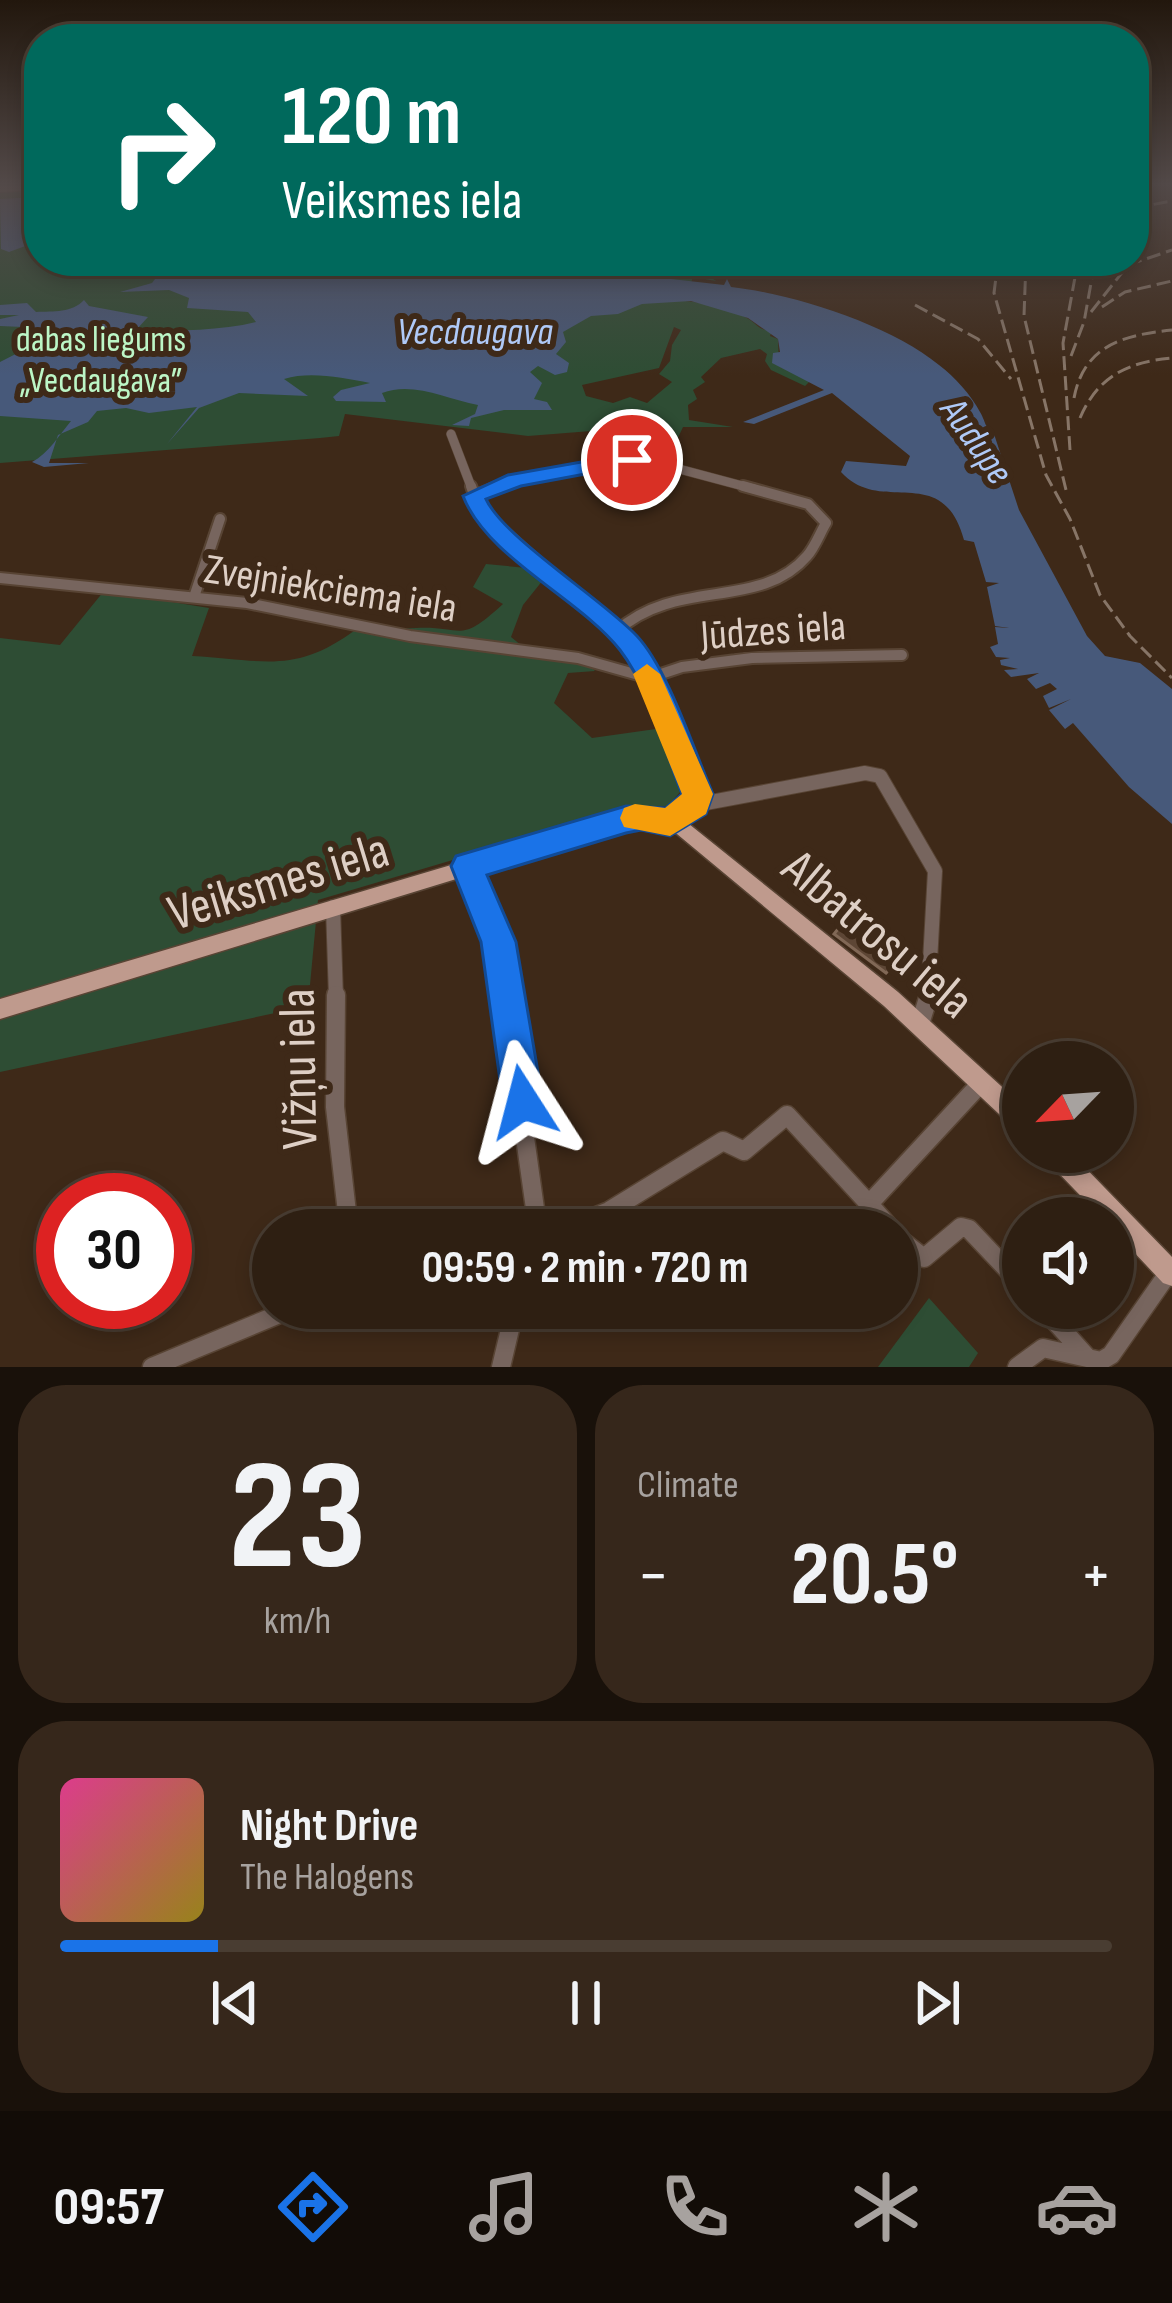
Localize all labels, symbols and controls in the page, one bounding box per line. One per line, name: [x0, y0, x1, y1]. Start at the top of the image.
text: 120 m: [282, 67, 461, 168]
icon: right: [84, 72, 240, 228]
text: Veiksmes iela: [282, 169, 523, 234]
water label: Vecdaugava: [397, 309, 553, 356]
park label: dabas liegums „Vecdaugava”: [16, 319, 186, 403]
water label: Audupe: [928, 387, 1022, 494]
pin: [581, 409, 683, 511]
icon: arrive: [599, 427, 665, 493]
street label: Zvejniekciema iela: [201, 544, 461, 635]
street label: Jūdzes iela: [698, 601, 848, 662]
street label: Veiksmes iela: [161, 820, 396, 945]
street label: Albatrosu iela: [769, 837, 985, 1032]
street label: Vižņu iela: [268, 988, 331, 1150]
position arrow: [460, 1039, 586, 1165]
north arrow: [1002, 1041, 1134, 1173]
map controls: [1002, 1041, 1134, 1329]
speed limit sign: 30: [36, 1173, 192, 1329]
button: sound: [1002, 1197, 1134, 1329]
text: 09:59 · 2 min · 720 m: [422, 1241, 748, 1296]
text: 23: [228, 1426, 367, 1613]
text: Climate: [637, 1462, 739, 1509]
text: 20.5°: [790, 1522, 959, 1630]
text: −: [637, 1537, 669, 1616]
text: +: [1080, 1537, 1112, 1616]
text: km/h: [264, 1598, 331, 1645]
text: Night Drive: [240, 1799, 418, 1854]
text: The Halogens: [240, 1854, 414, 1901]
icon: previous: [202, 1970, 268, 2036]
icon: pause: [553, 1970, 619, 2036]
icon: next: [904, 1970, 970, 2036]
icon: directions: [271, 2165, 355, 2249]
icon: music: [462, 2165, 546, 2249]
icon: phone: [653, 2165, 737, 2249]
icon: climate: [844, 2165, 928, 2249]
icon: car: [1035, 2165, 1119, 2249]
text: 09:57: [53, 2175, 164, 2240]

